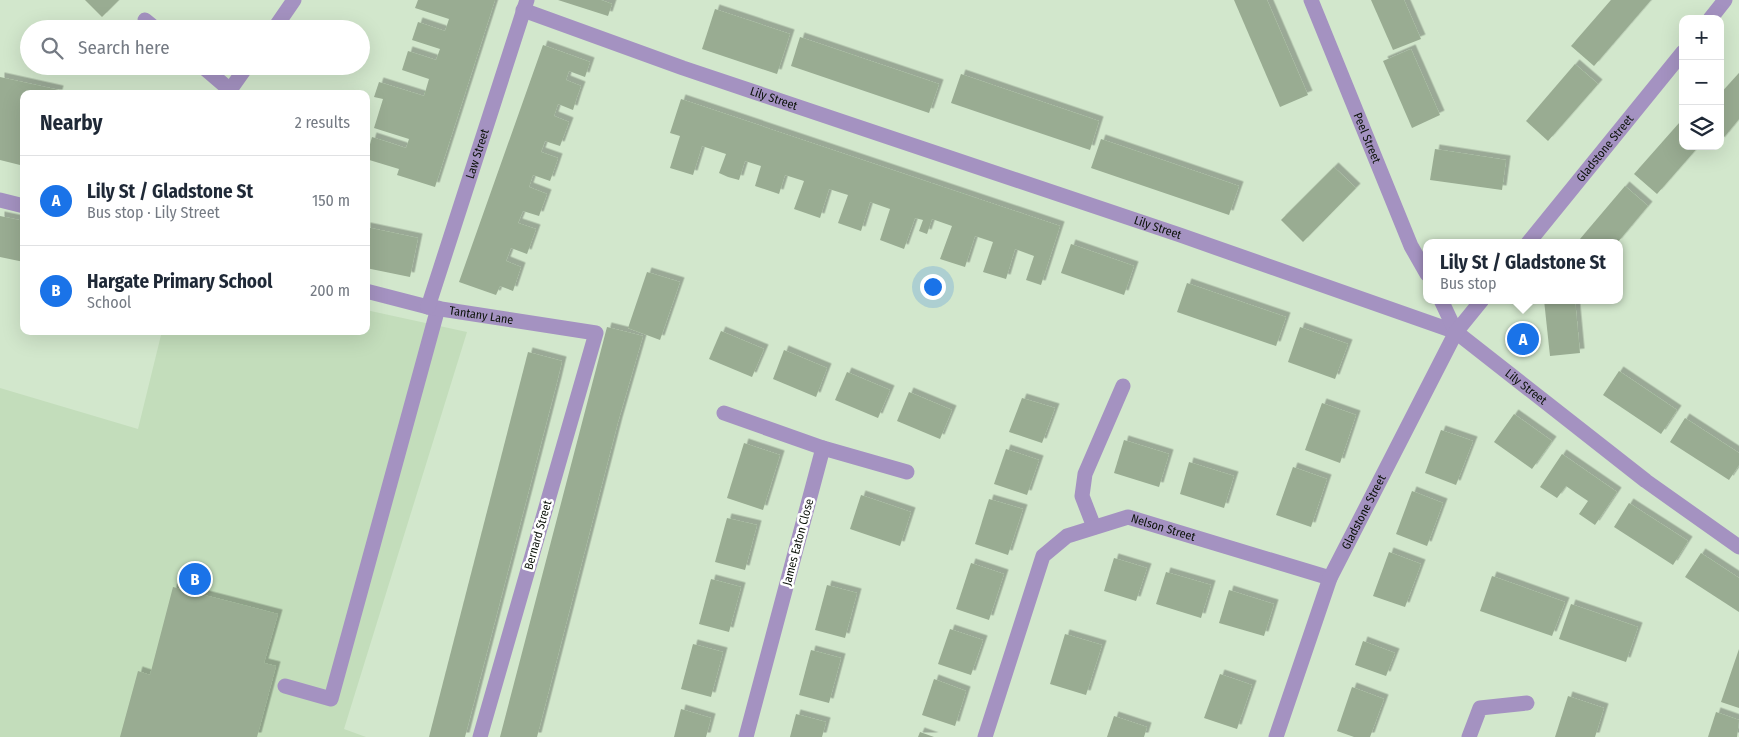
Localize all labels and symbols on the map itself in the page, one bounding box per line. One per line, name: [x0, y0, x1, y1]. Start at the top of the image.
street label: Lily Street: [748, 84, 799, 113]
street label: Peel Street: [1351, 111, 1384, 165]
street label: Gladstone Street: [1574, 112, 1636, 185]
street label: Law Street: [463, 127, 492, 180]
street label: Lily Street: [1132, 213, 1183, 242]
your location: [920, 274, 946, 300]
street label: Tantany Lane: [448, 303, 514, 327]
pin: A: [1507, 320, 1539, 358]
street label: Lily Street: [1502, 366, 1550, 408]
street label: Gladstone Street: [1339, 472, 1389, 552]
street label: James Eaton Close: [780, 497, 816, 587]
street label: Bernard Street: [521, 499, 555, 571]
street label: Nelson Street: [1129, 511, 1197, 544]
pin: B: [179, 560, 211, 598]

